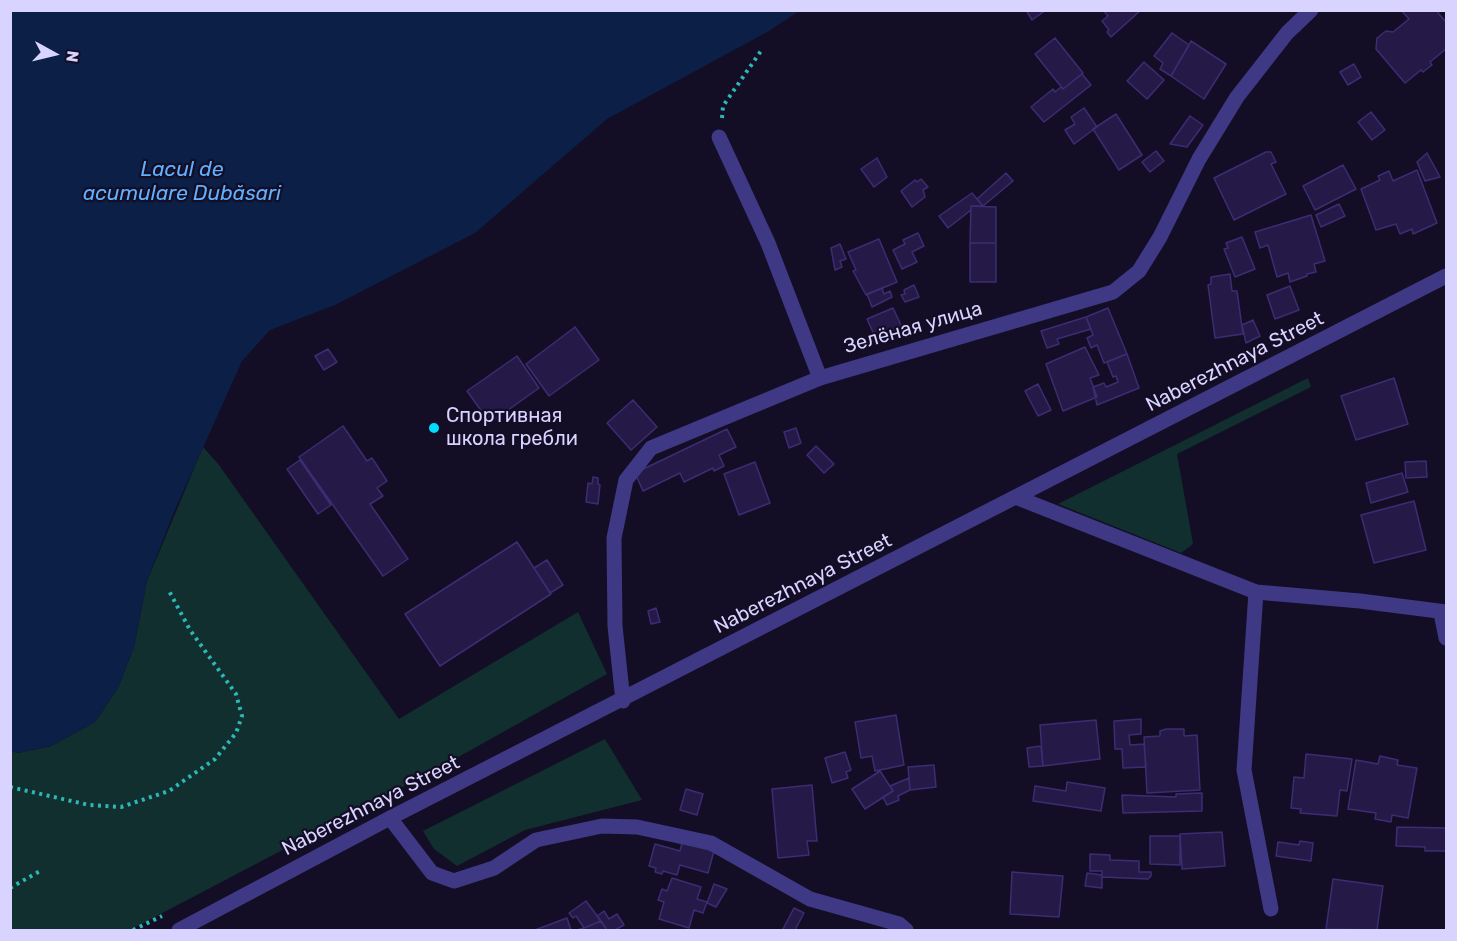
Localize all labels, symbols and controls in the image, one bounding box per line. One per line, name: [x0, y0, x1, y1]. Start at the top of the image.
north arrow: [24, 24, 84, 84]
text: N: [62, 50, 83, 64]
water label: Lacul de acumulare Dubăsari: [83, 157, 281, 207]
street label: Зелёная улица: [841, 297, 985, 359]
street label: Naberezhnaya Street: [1142, 307, 1328, 417]
place label: Спортивная школа гребли: [446, 404, 578, 451]
marker: Спортивная школа гребли: [427, 421, 441, 435]
street label: Naberezhnaya Street: [710, 529, 896, 639]
street label: Naberezhnaya Street: [278, 751, 464, 861]

